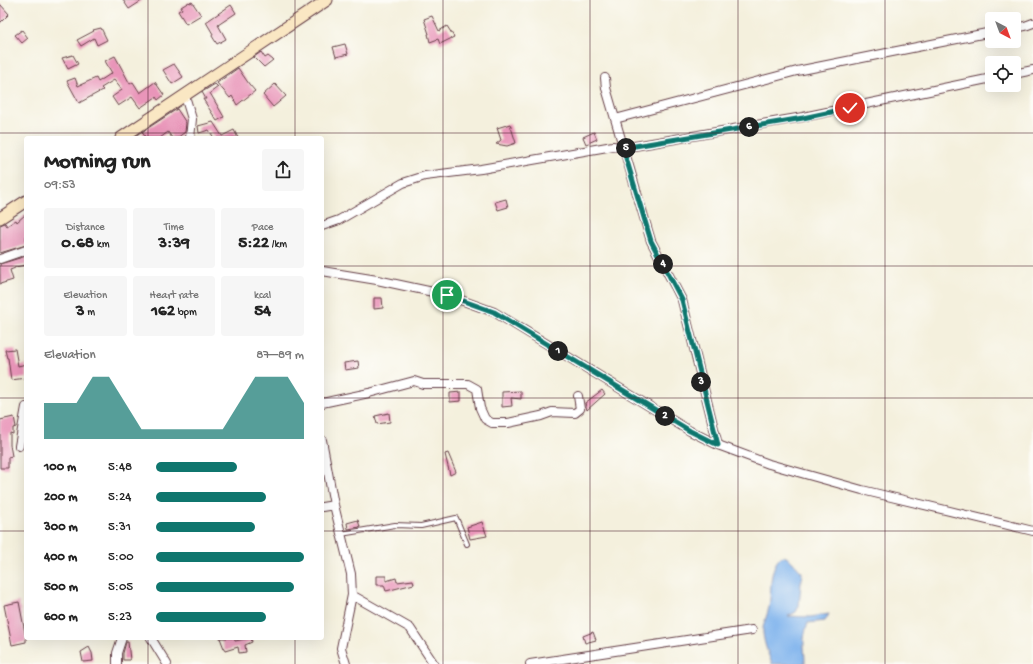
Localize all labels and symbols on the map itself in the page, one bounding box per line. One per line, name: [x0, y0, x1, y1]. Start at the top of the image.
north arrow: [985, 12, 1021, 48]
pin: [833, 91, 867, 125]
pin: 6: [739, 117, 759, 137]
pin: 5: [616, 138, 636, 158]
pin: 4: [653, 254, 673, 274]
pin: [430, 278, 464, 312]
pin: 1: [548, 341, 568, 361]
pin: 3: [691, 372, 711, 392]
pin: 2: [655, 406, 675, 426]

